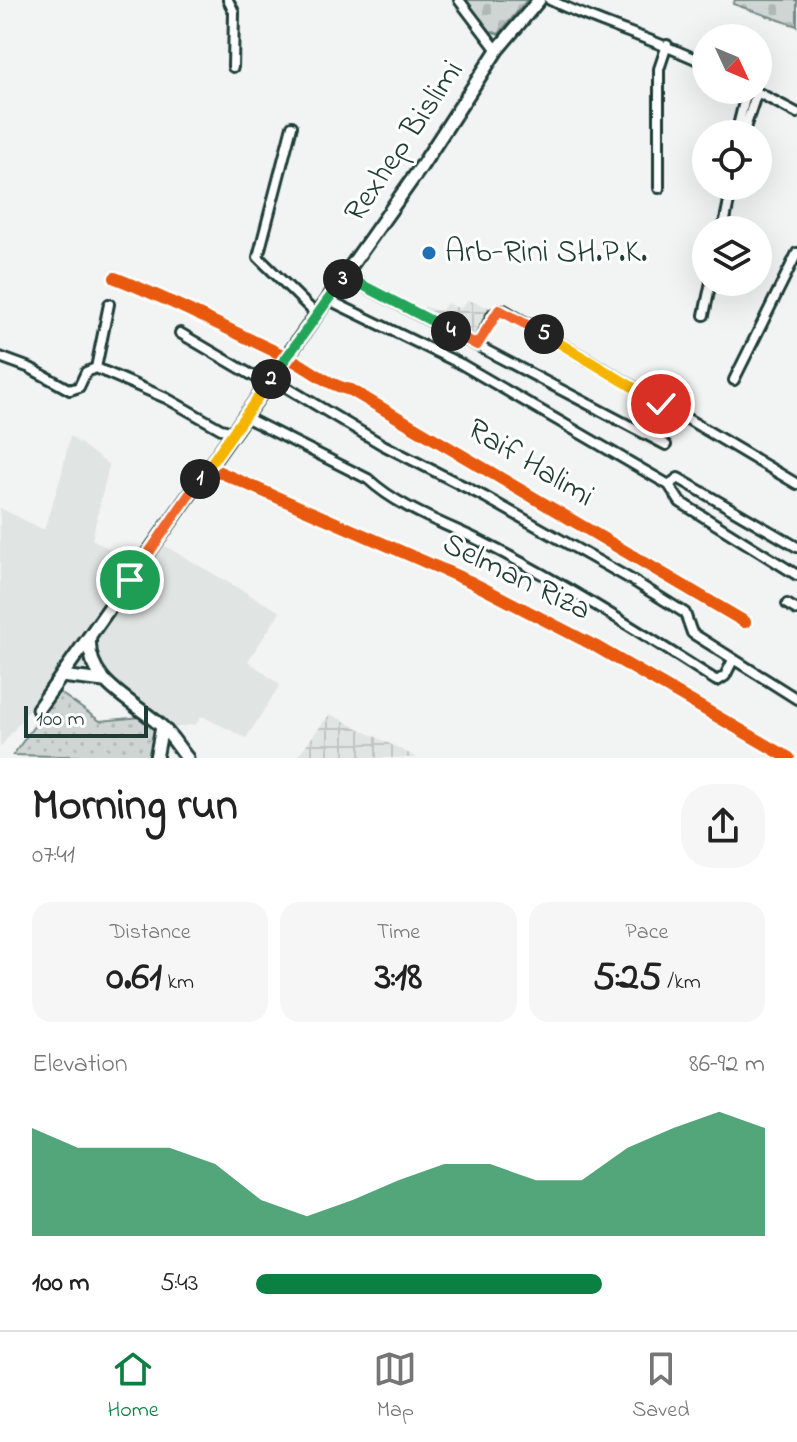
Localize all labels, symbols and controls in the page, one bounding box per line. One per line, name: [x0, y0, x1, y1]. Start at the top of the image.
north arrow: [692, 24, 772, 104]
map controls: [692, 24, 772, 296]
street label: Rexhep Bislimi: [333, 51, 477, 233]
button: locate: [692, 120, 772, 200]
button: layers: [692, 216, 772, 296]
place label: Arb-Rini SH.P.K.: [445, 230, 647, 277]
marker: Arb-Rini SH.P.K.: [420, 244, 438, 262]
pin: 3: [323, 259, 363, 299]
text: 3: [338, 263, 348, 295]
pin: 4: [431, 311, 471, 351]
pin: 5: [524, 314, 564, 354]
text: 4: [446, 315, 456, 347]
text: 5: [538, 318, 550, 350]
pin: 2: [251, 359, 291, 399]
text: 2: [266, 363, 276, 395]
pin: [627, 370, 695, 438]
icon: check: [639, 382, 683, 426]
street label: Raif Halimi: [457, 407, 603, 521]
pin: 1: [180, 459, 220, 499]
text: 1: [197, 463, 204, 495]
street label: Selman Riza: [434, 522, 598, 634]
pin: [96, 546, 164, 614]
icon: arrive: [108, 558, 152, 602]
scale bar: [24, 702, 148, 738]
text: 100 m: [36, 704, 85, 736]
text: Morning run: [32, 775, 238, 839]
button: share: [681, 784, 765, 868]
text: 07:41: [32, 837, 75, 875]
text: Distance: [110, 917, 191, 949]
text: Time: [377, 917, 420, 949]
text: Pace: [625, 917, 668, 949]
text: 0.61: [106, 949, 162, 1008]
text: 3:18: [375, 949, 422, 1008]
text: 5:25: [593, 949, 662, 1008]
text: km: [162, 967, 194, 999]
text: /km: [662, 967, 701, 999]
text: Elevation: [32, 1046, 128, 1084]
text: 86–92 m: [689, 1046, 765, 1084]
text: 100 m: [32, 1265, 89, 1303]
text: 5:43: [160, 1265, 199, 1303]
tab: Home: [107, 1347, 159, 1427]
tab: Map: [373, 1347, 417, 1427]
tab: Saved: [632, 1347, 690, 1427]

